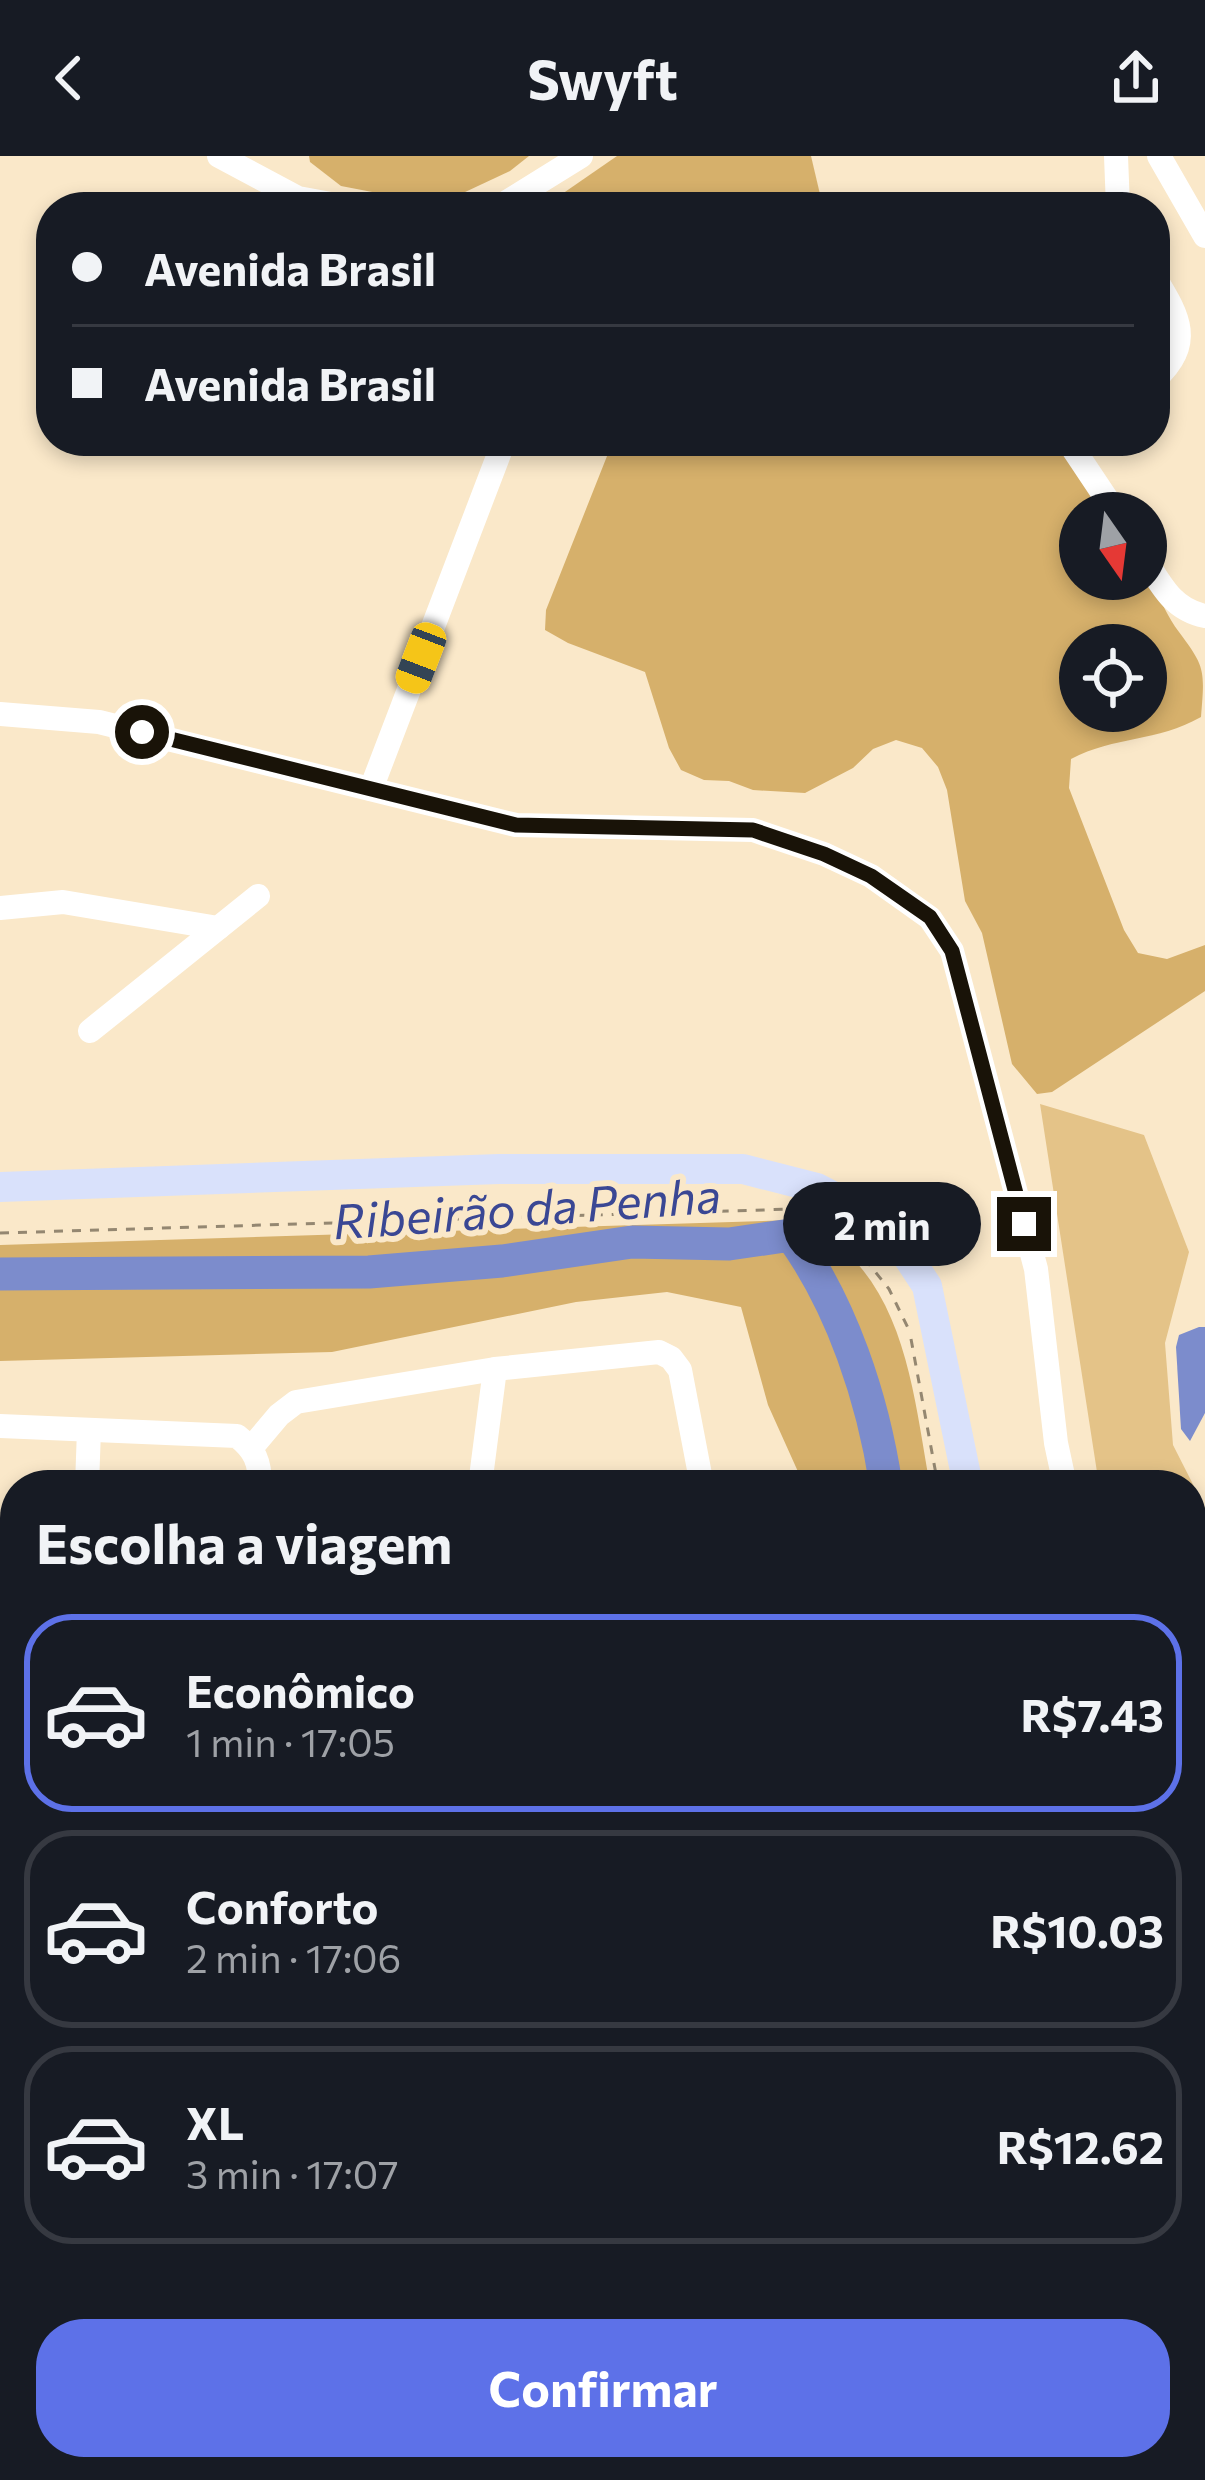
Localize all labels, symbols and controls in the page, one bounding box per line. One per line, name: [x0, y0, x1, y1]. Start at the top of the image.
icon: back: [36, 45, 102, 111]
text: Swyft: [527, 45, 678, 111]
icon: share: [1103, 45, 1169, 111]
text: Avenida Brasil: [144, 240, 436, 295]
text: Avenida Brasil: [144, 355, 436, 410]
north arrow: [1059, 492, 1167, 600]
map controls: [1059, 492, 1167, 732]
car: [391, 618, 451, 698]
button: locate: [1059, 624, 1167, 732]
route start: [115, 705, 169, 759]
water label: Ribeirão da Penha: [331, 1164, 723, 1249]
callout: 2 min: [784, 1182, 982, 1266]
route end: [997, 1197, 1051, 1251]
text: 2 min: [833, 1200, 931, 1248]
text: Escolha a viagem: [36, 1509, 452, 1575]
icon: car: [42, 1659, 150, 1767]
text: Econômico: [186, 1662, 415, 1717]
text: R$7.43: [1020, 1686, 1164, 1741]
text: 1 min · 17:05: [186, 1717, 395, 1765]
icon: car: [42, 1875, 150, 1983]
text: Conforto: [186, 1878, 379, 1933]
text: R$10.03: [990, 1902, 1164, 1957]
text: 2 min · 17:06: [186, 1933, 401, 1981]
icon: car: [42, 2091, 150, 2199]
text: XL: [186, 2094, 244, 2149]
text: R$12.62: [997, 2118, 1164, 2173]
text: 3 min · 17:07: [186, 2149, 399, 2197]
button: Confirmar: [36, 2319, 1170, 2457]

